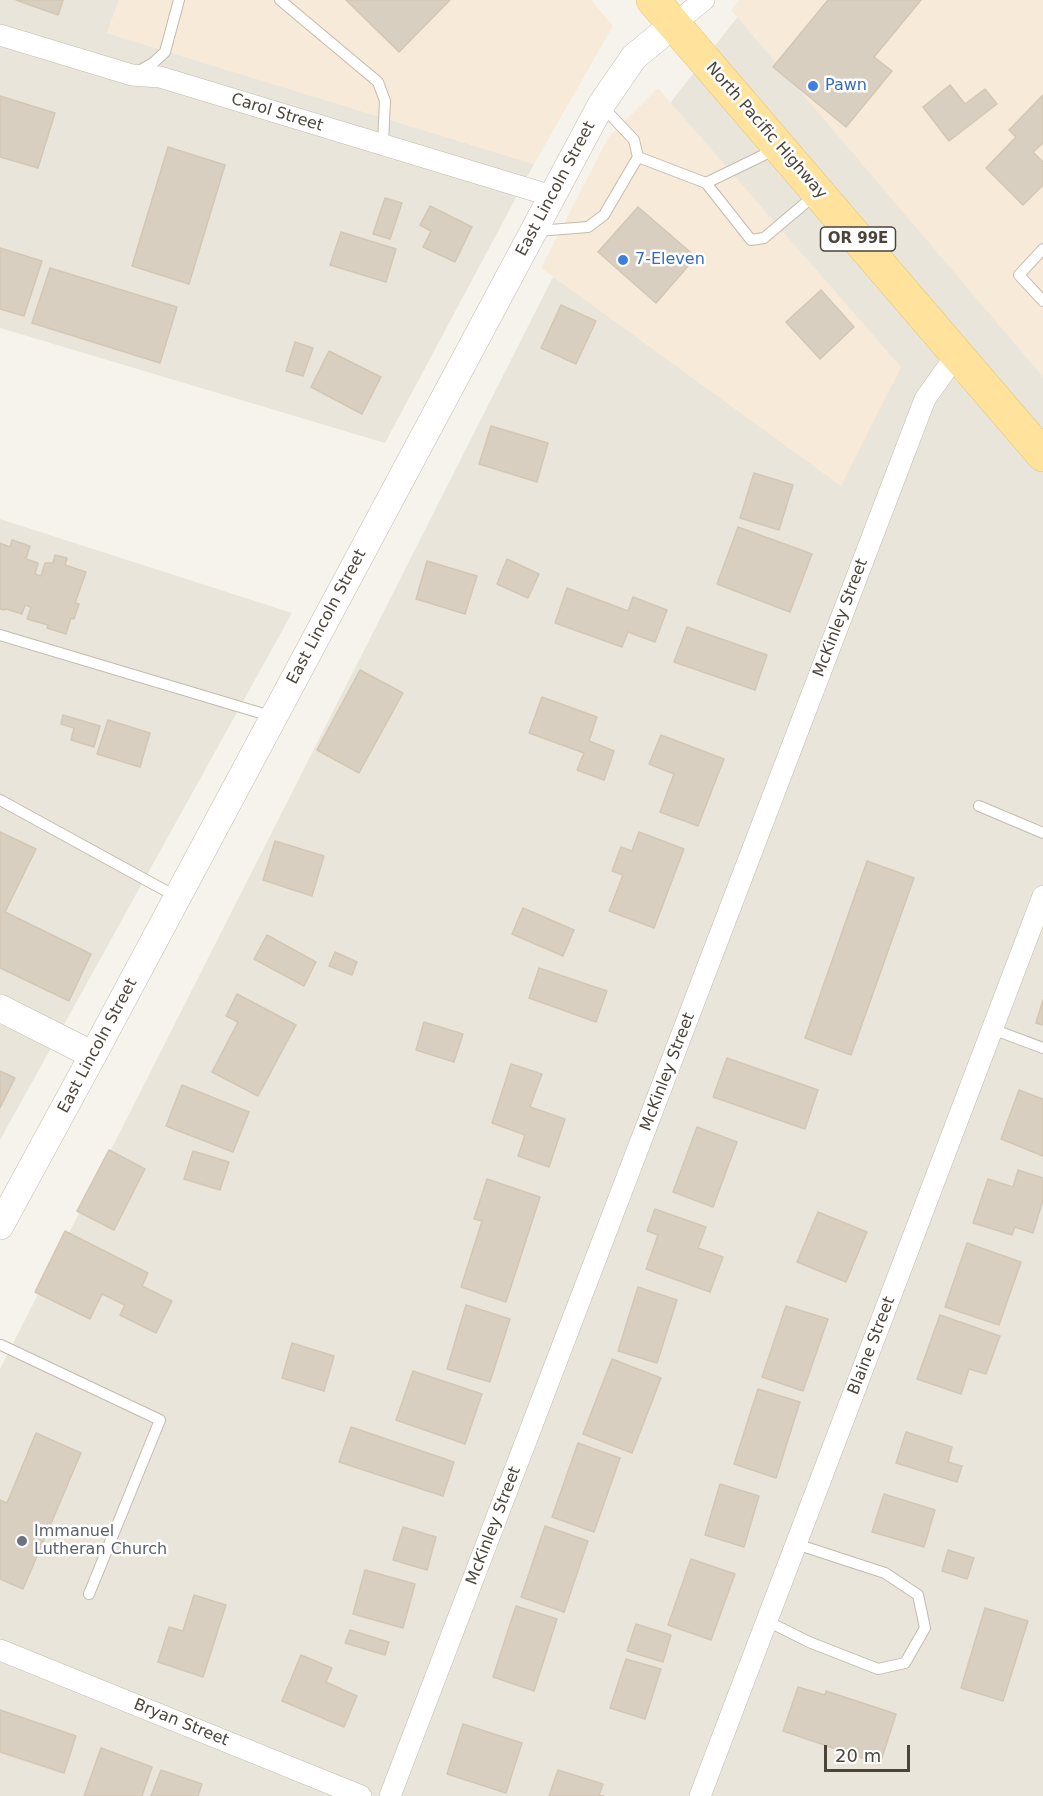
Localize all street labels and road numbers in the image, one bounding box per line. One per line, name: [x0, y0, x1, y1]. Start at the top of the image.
street label: North Pacific Highway: [701, 59, 831, 203]
street label: Carol Street: [229, 90, 325, 136]
street label: East Lincoln Street: [512, 118, 600, 260]
road number: OR 99E: [820, 227, 896, 251]
street label: East Lincoln Street: [283, 546, 371, 688]
street label: McKinley Street: [810, 556, 872, 680]
street label: East Lincoln Street: [54, 975, 142, 1117]
street label: McKinley Street: [637, 1010, 699, 1134]
street label: Blaine Street: [845, 1294, 899, 1398]
street label: McKinley Street: [463, 1464, 525, 1588]
street label: Bryan Street: [131, 1695, 231, 1751]

